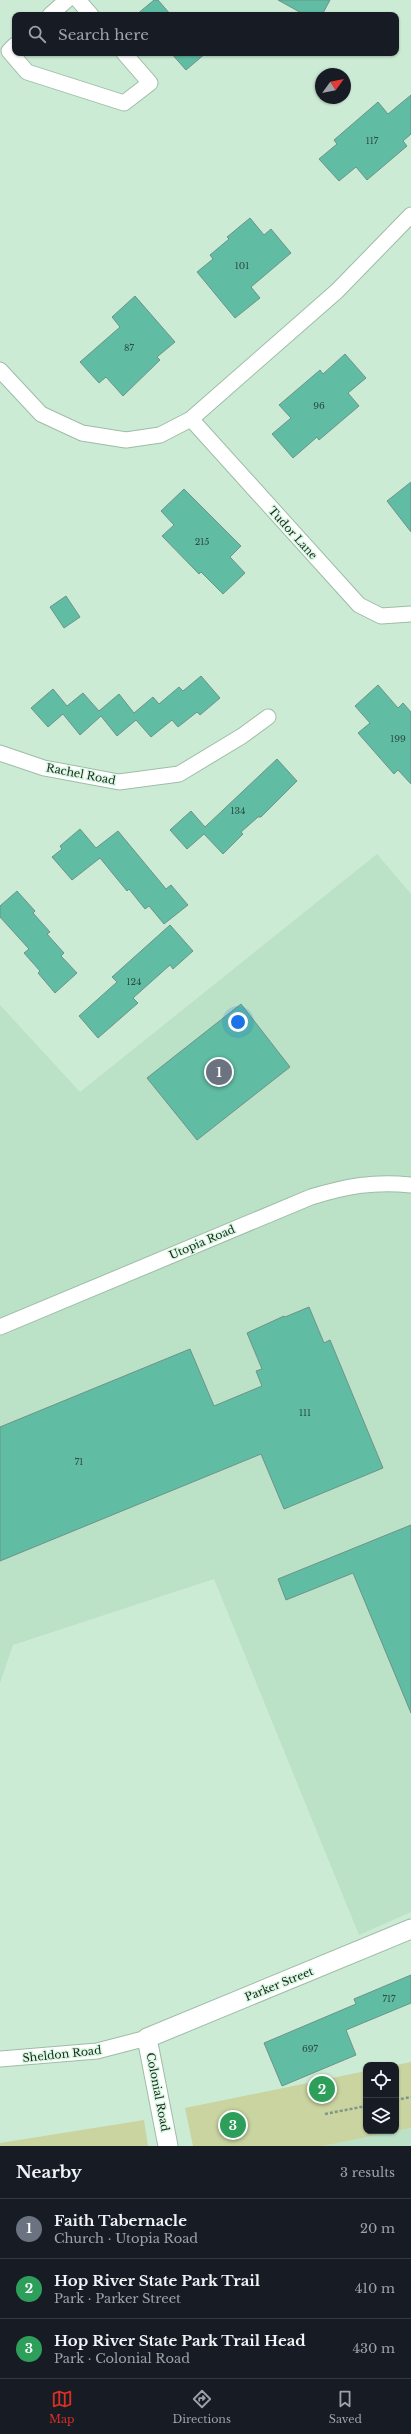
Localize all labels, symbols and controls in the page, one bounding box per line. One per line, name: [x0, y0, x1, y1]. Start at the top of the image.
search box: [12, 12, 399, 56]
icon: search: [26, 23, 48, 45]
text: Search here: [58, 25, 149, 44]
north arrow: [315, 68, 351, 104]
house number: 117: [366, 135, 379, 146]
house number: 101: [235, 260, 249, 271]
house number: 87: [124, 342, 134, 353]
house number: 96: [313, 400, 325, 411]
street label: Tudor Lane: [266, 504, 320, 562]
house number: 215: [195, 536, 209, 547]
house number: 199: [390, 733, 406, 744]
street label: Rachel Road: [45, 760, 118, 788]
house number: 134: [231, 805, 245, 816]
house number: 124: [127, 976, 141, 987]
your location: [228, 1012, 248, 1032]
pin: 1: [206, 1057, 232, 1087]
street label: Utopia Road: [167, 1222, 238, 1262]
house number: 111: [299, 1407, 311, 1418]
house number: 71: [75, 1456, 83, 1467]
street label: Parker Street: [243, 1964, 316, 2004]
house number: 717: [382, 1993, 396, 2004]
street label: Sheldon Road: [22, 2043, 103, 2065]
house number: 697: [302, 2043, 319, 2054]
street label: Colonial Road: [143, 2051, 173, 2133]
map controls: [363, 2062, 399, 2134]
button: locate: [363, 2062, 399, 2098]
pin: 2: [309, 2074, 335, 2104]
button: layers: [363, 2098, 399, 2134]
pin: 3: [220, 2110, 246, 2140]
text: Nearby: [16, 2162, 82, 2183]
text: 3 results: [340, 2164, 395, 2181]
text: Faith Tabernacle: [54, 2211, 187, 2230]
text: 1: [26, 2220, 32, 2237]
text: 20 m: [360, 2220, 395, 2237]
text: Church · Utopia Road: [54, 2230, 198, 2247]
text: Hop River State Park Trail: [54, 2271, 260, 2290]
text: 2: [25, 2280, 33, 2297]
text: 410 m: [355, 2280, 395, 2297]
text: Park · Parker Street: [54, 2290, 181, 2307]
text: Hop River State Park Trail Head: [54, 2331, 306, 2350]
text: 3: [25, 2340, 33, 2357]
text: 430 m: [352, 2340, 395, 2357]
text: Park · Colonial Road: [54, 2350, 190, 2367]
tab: Map: [49, 2388, 75, 2426]
tab: Directions: [172, 2388, 231, 2426]
tab: Saved: [329, 2388, 362, 2426]

